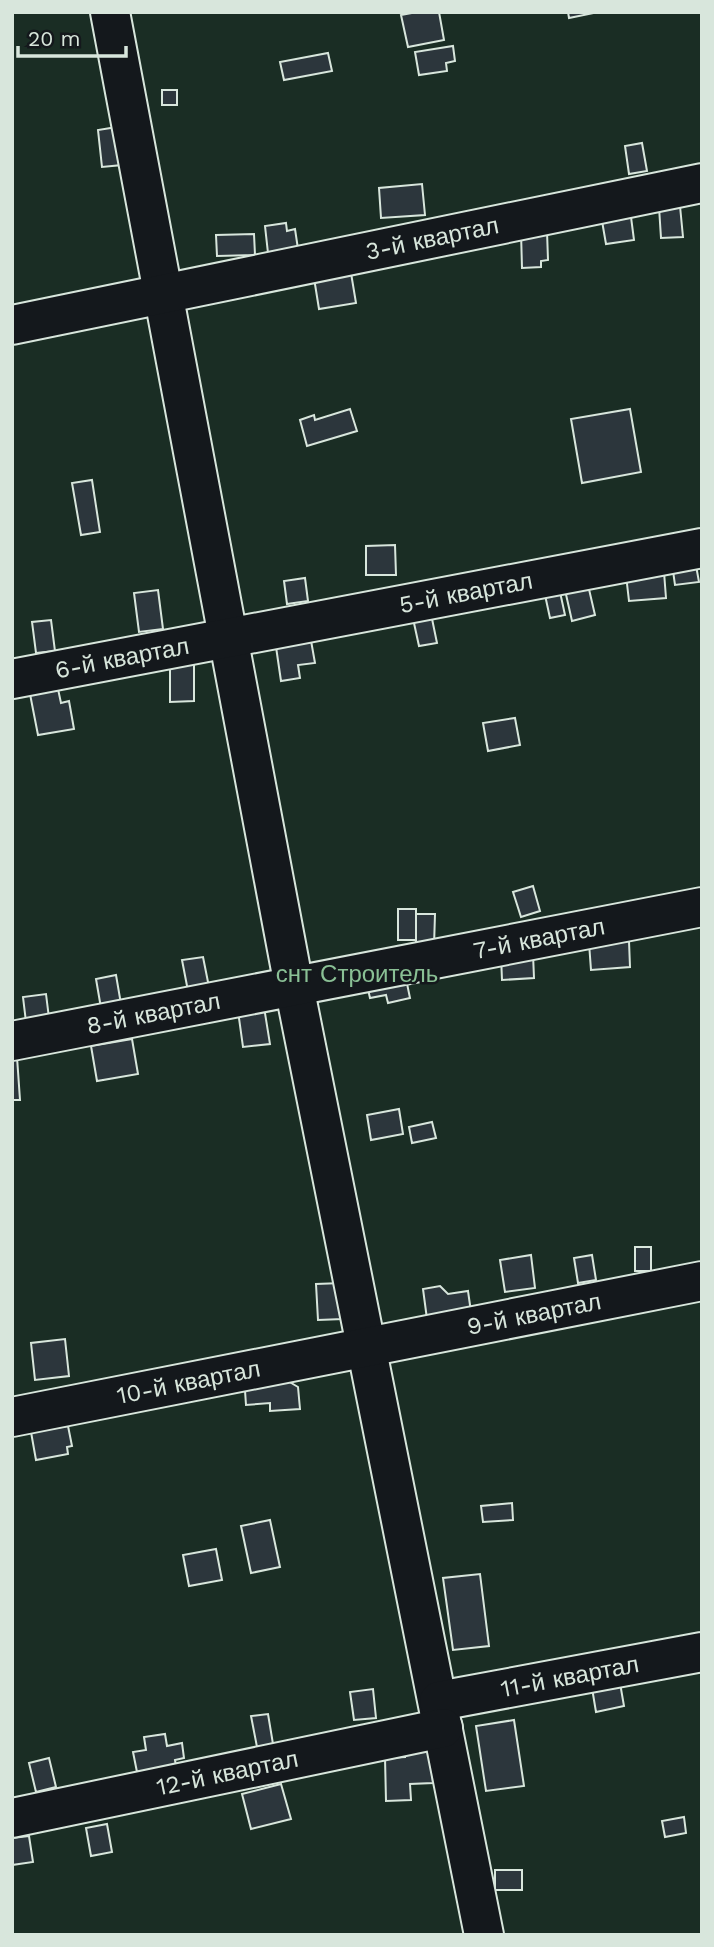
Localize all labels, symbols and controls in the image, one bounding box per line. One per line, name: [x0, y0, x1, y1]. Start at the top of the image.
scale bar: [18, 14, 126, 58]
text: 20 m: [28, 26, 80, 51]
street label: 3-й квартал: [363, 211, 501, 266]
street label: 5-й квартал: [397, 566, 535, 619]
street label: 6-й квартал: [53, 632, 191, 685]
street label: 7-й квартал: [471, 912, 607, 965]
park label: снт Строитель: [276, 960, 438, 988]
street label: 8-й квартал: [84, 987, 223, 1040]
street label: 9-й квартал: [465, 1287, 603, 1341]
street label: 10-й квартал: [115, 1354, 263, 1410]
street label: 11-й квартал: [498, 1650, 641, 1703]
street label: 12-й квартал: [154, 1745, 301, 1801]

